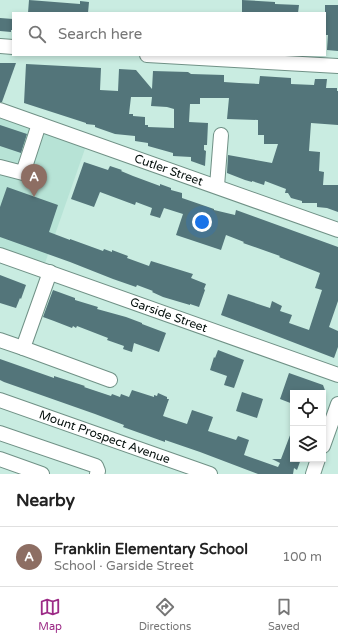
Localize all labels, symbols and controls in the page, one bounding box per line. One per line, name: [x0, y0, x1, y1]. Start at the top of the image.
search box: [12, 12, 326, 56]
icon: search: [26, 23, 48, 45]
text: Search here: [58, 25, 142, 43]
street label: Cutler Street: [132, 151, 205, 189]
pin: A: [21, 164, 47, 197]
your location: [192, 212, 212, 232]
street label: Garside Street: [128, 295, 210, 335]
map controls: [290, 390, 326, 462]
button: locate: [290, 390, 326, 426]
street label: Mount Prospect Avenue: [37, 407, 172, 466]
button: layers: [290, 426, 326, 462]
text: Nearby: [16, 490, 75, 511]
text: Franklin Elementary School: [54, 540, 248, 558]
text: A: [24, 549, 34, 565]
text: 100 m: [282, 549, 322, 565]
text: School · Garside Street: [54, 558, 194, 574]
tab: Map: [38, 596, 62, 633]
tab: Directions: [139, 596, 191, 633]
tab: Saved: [268, 596, 300, 633]

